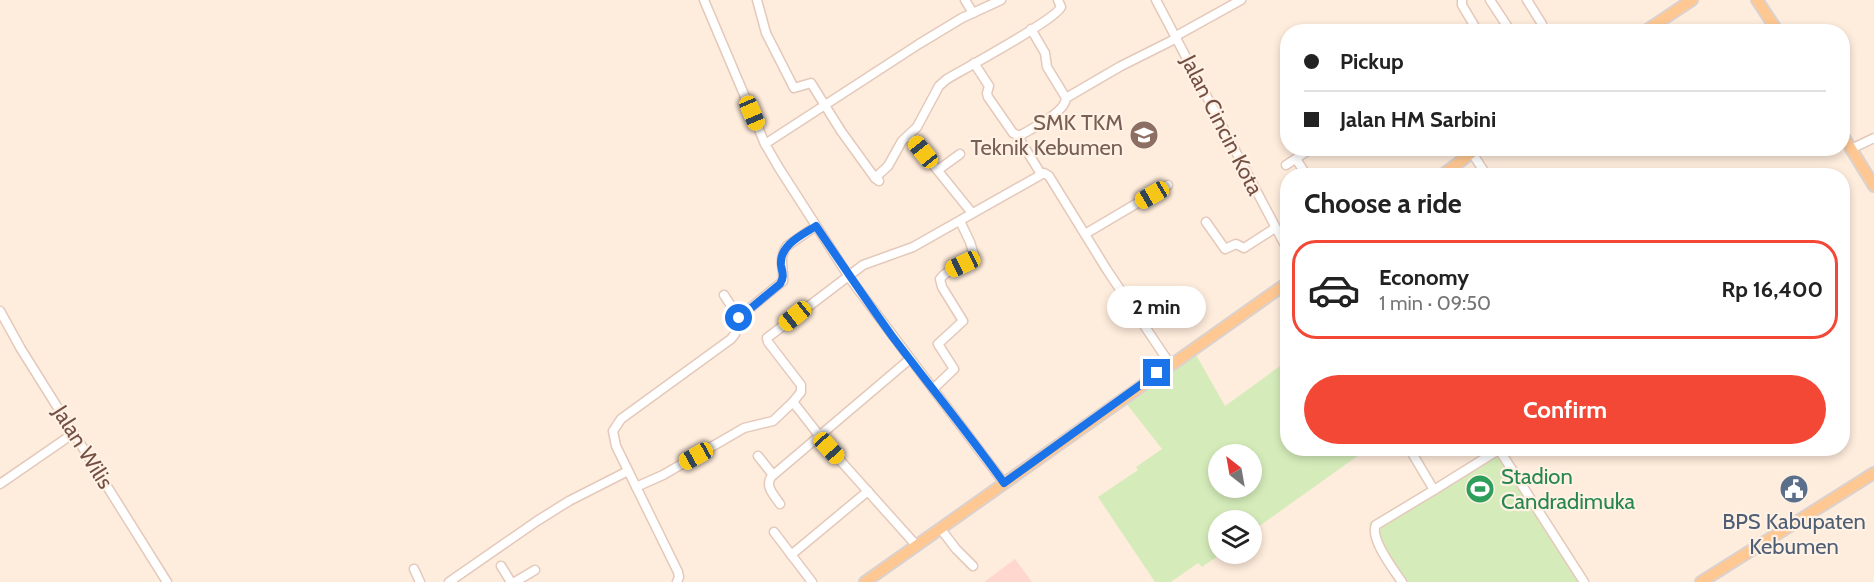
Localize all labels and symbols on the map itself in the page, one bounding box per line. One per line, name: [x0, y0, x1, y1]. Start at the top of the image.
street label: Jalan Cincin Kota: [1175, 50, 1269, 200]
car: [737, 93, 767, 133]
place label: SMK TKM Teknik Kebumen: [971, 109, 1123, 161]
school or university icon: SMK TKM Teknik Kebumen: [1128, 119, 1160, 151]
car: [905, 132, 941, 172]
car: [1132, 178, 1172, 212]
car: [943, 248, 983, 280]
callout: 2 min: [1108, 286, 1206, 328]
car: [775, 298, 815, 334]
route start: [725, 304, 752, 331]
route end: [1143, 359, 1170, 386]
street label: Jalan Wilis: [46, 399, 119, 494]
car: [810, 429, 848, 467]
car: [676, 439, 716, 473]
north arrow: [1208, 444, 1262, 498]
place label: Stadion Candradimuka: [1501, 463, 1635, 515]
sports icon: Stadion Candradimuka: [1464, 473, 1496, 505]
public building icon: BPS Kabupaten Kebumen: [1778, 473, 1810, 505]
place label: BPS Kabupaten Kebumen: [1722, 508, 1866, 560]

